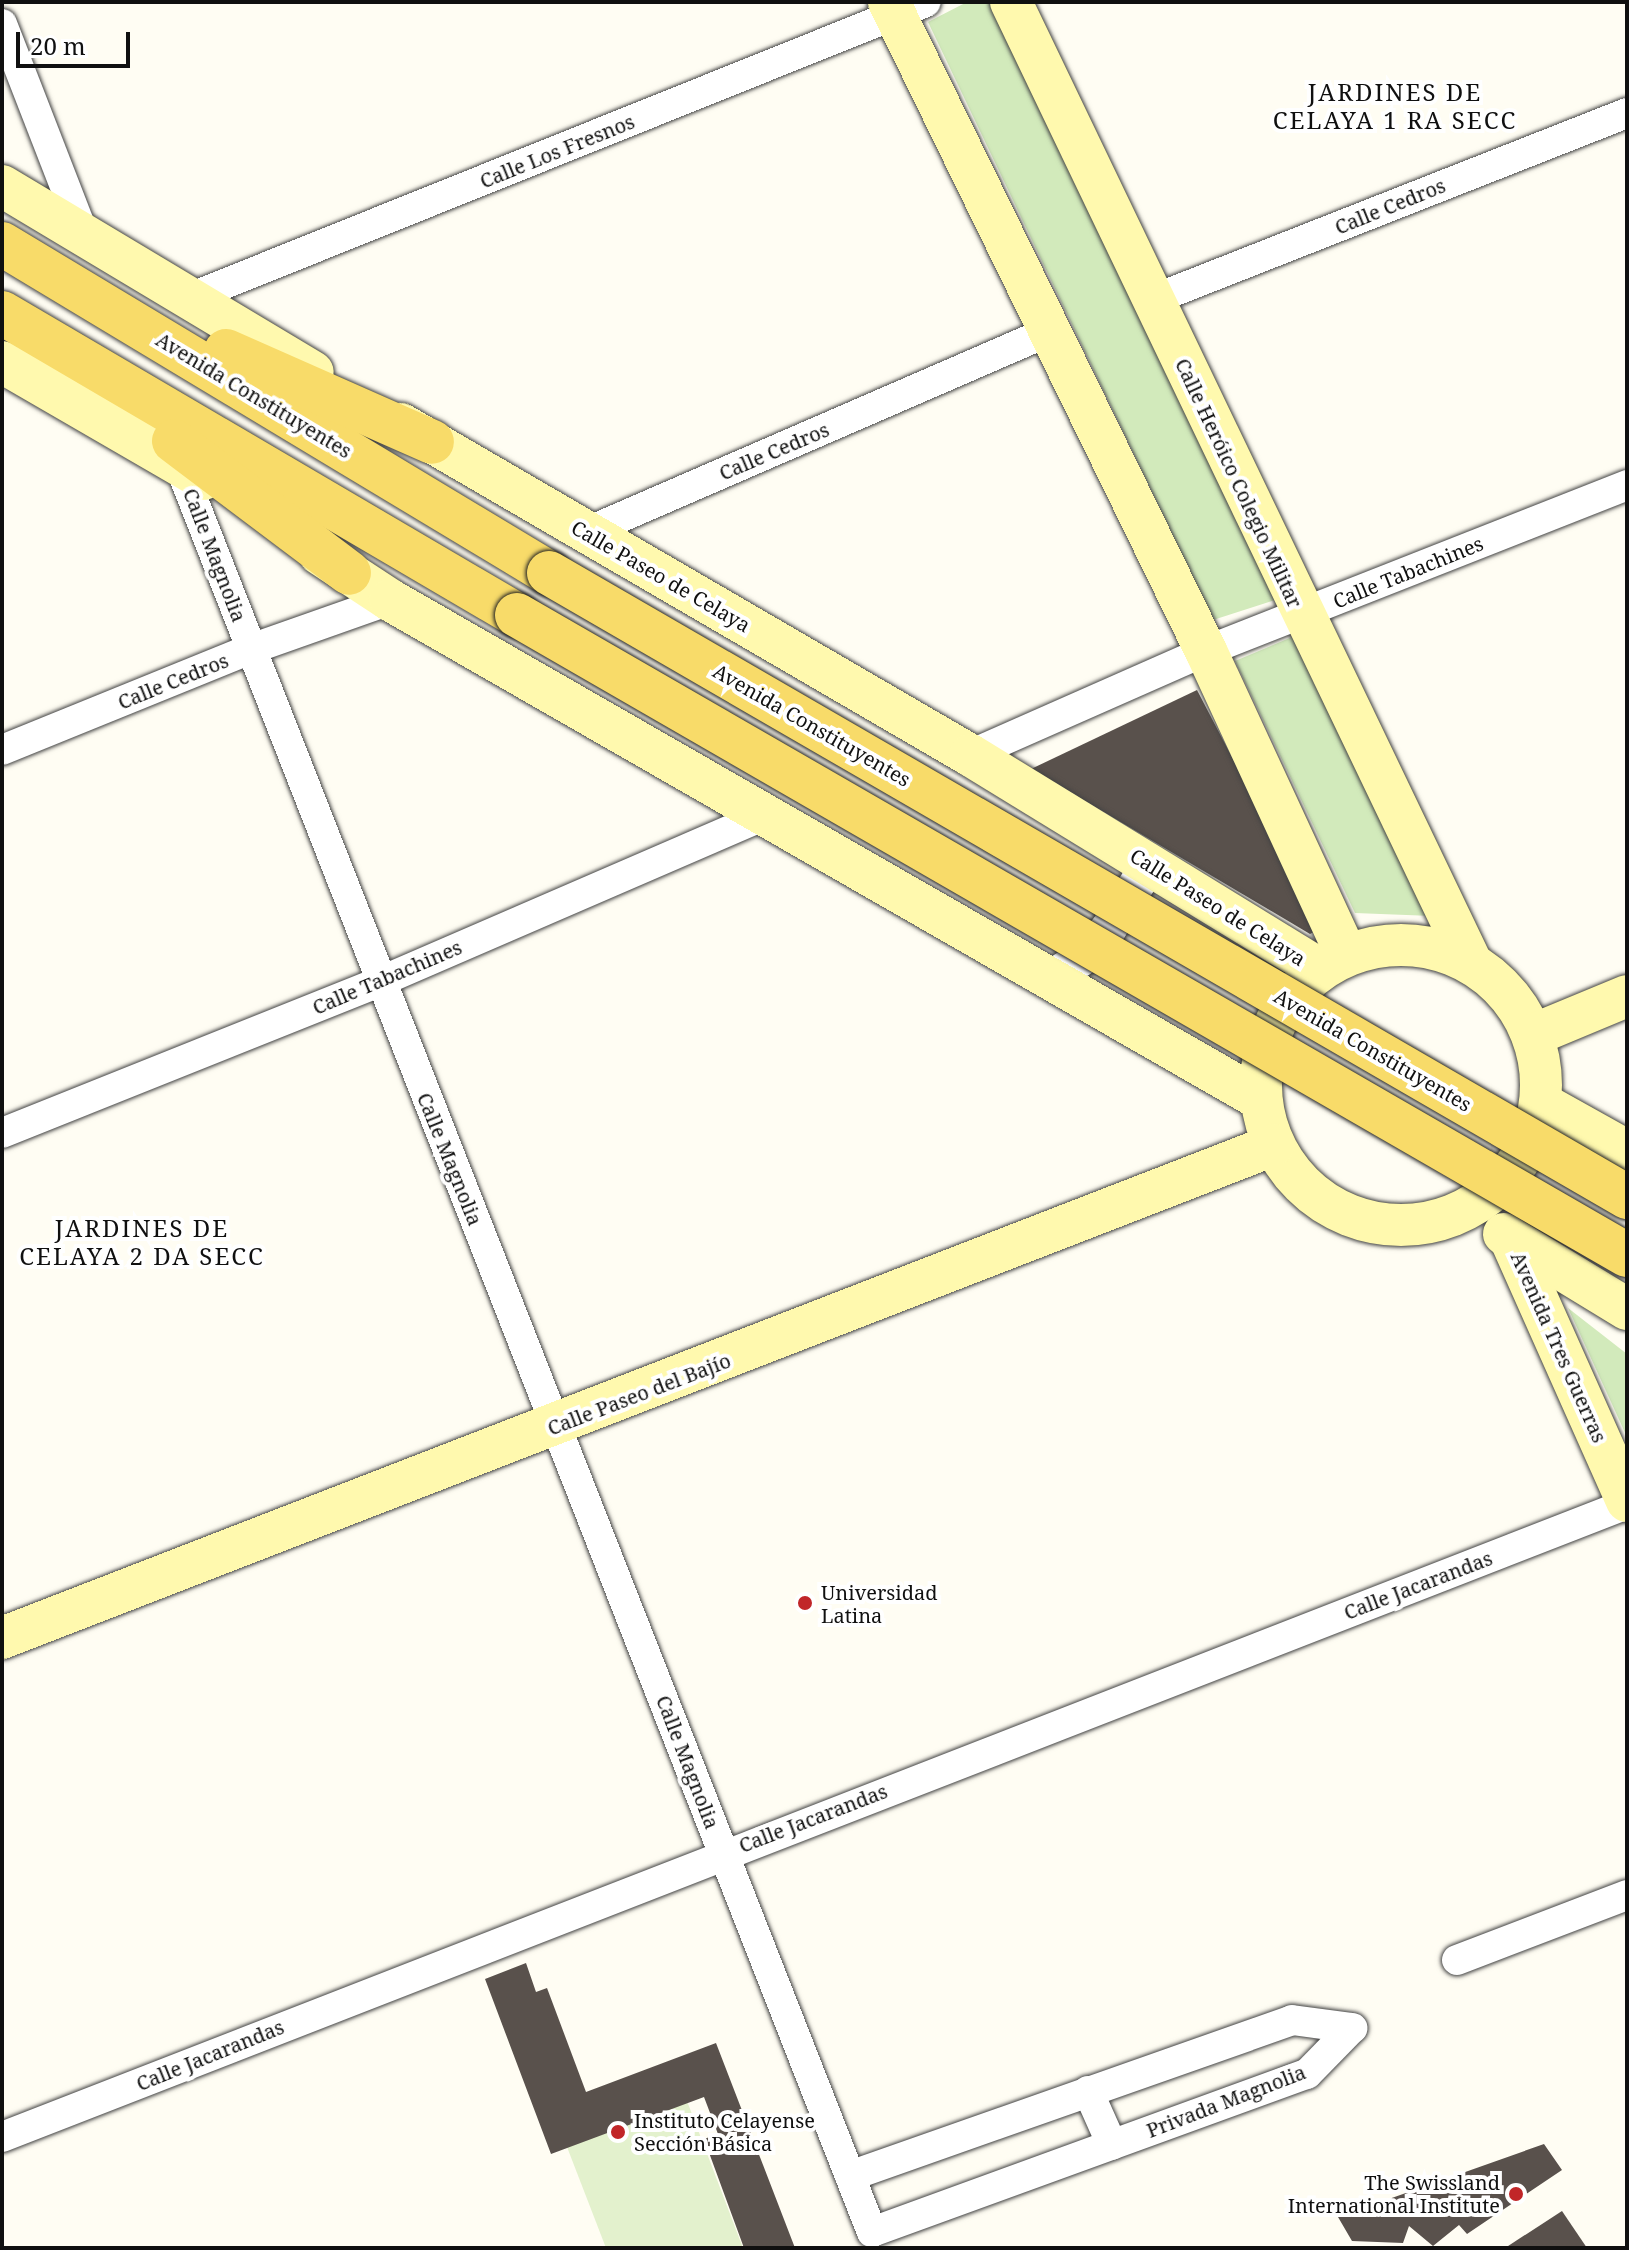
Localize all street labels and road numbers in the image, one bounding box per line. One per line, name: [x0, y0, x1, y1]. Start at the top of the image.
street label: Calle Los Fresnos: [476, 109, 638, 193]
street label: Calle Cedros: [1331, 173, 1449, 239]
street label: Avenida Constituyentes: [152, 327, 356, 463]
street label: Calle Heróico Colegio Militar: [1171, 354, 1307, 612]
street label: Calle Cedros: [715, 417, 833, 485]
street label: Calle Magnolia: [179, 485, 251, 625]
street label: Calle Paseo de Celaya: [567, 515, 755, 637]
street label: Calle Tabachines: [1329, 531, 1487, 613]
street label: Calle Cedros: [114, 648, 232, 714]
street label: Avenida Constituyentes: [709, 659, 915, 791]
street label: Calle Paseo de Celaya: [1126, 843, 1310, 971]
street label: Calle Tabachines: [309, 935, 465, 1019]
street label: Avenida Constituyentes: [1270, 984, 1476, 1116]
street label: Calle Magnolia: [412, 1089, 488, 1229]
street label: Avenida Tres Guerras: [1506, 1248, 1612, 1446]
street label: Calle Paseo del Bajío: [544, 1348, 734, 1440]
street label: Calle Jacarandas: [1340, 1546, 1496, 1624]
street label: Calle Magnolia: [652, 1692, 724, 1832]
street label: Calle Jacarandas: [735, 1779, 891, 1857]
street label: Calle Jacarandas: [133, 2014, 287, 2096]
street label: Privada Magnolia: [1143, 2060, 1309, 2142]

